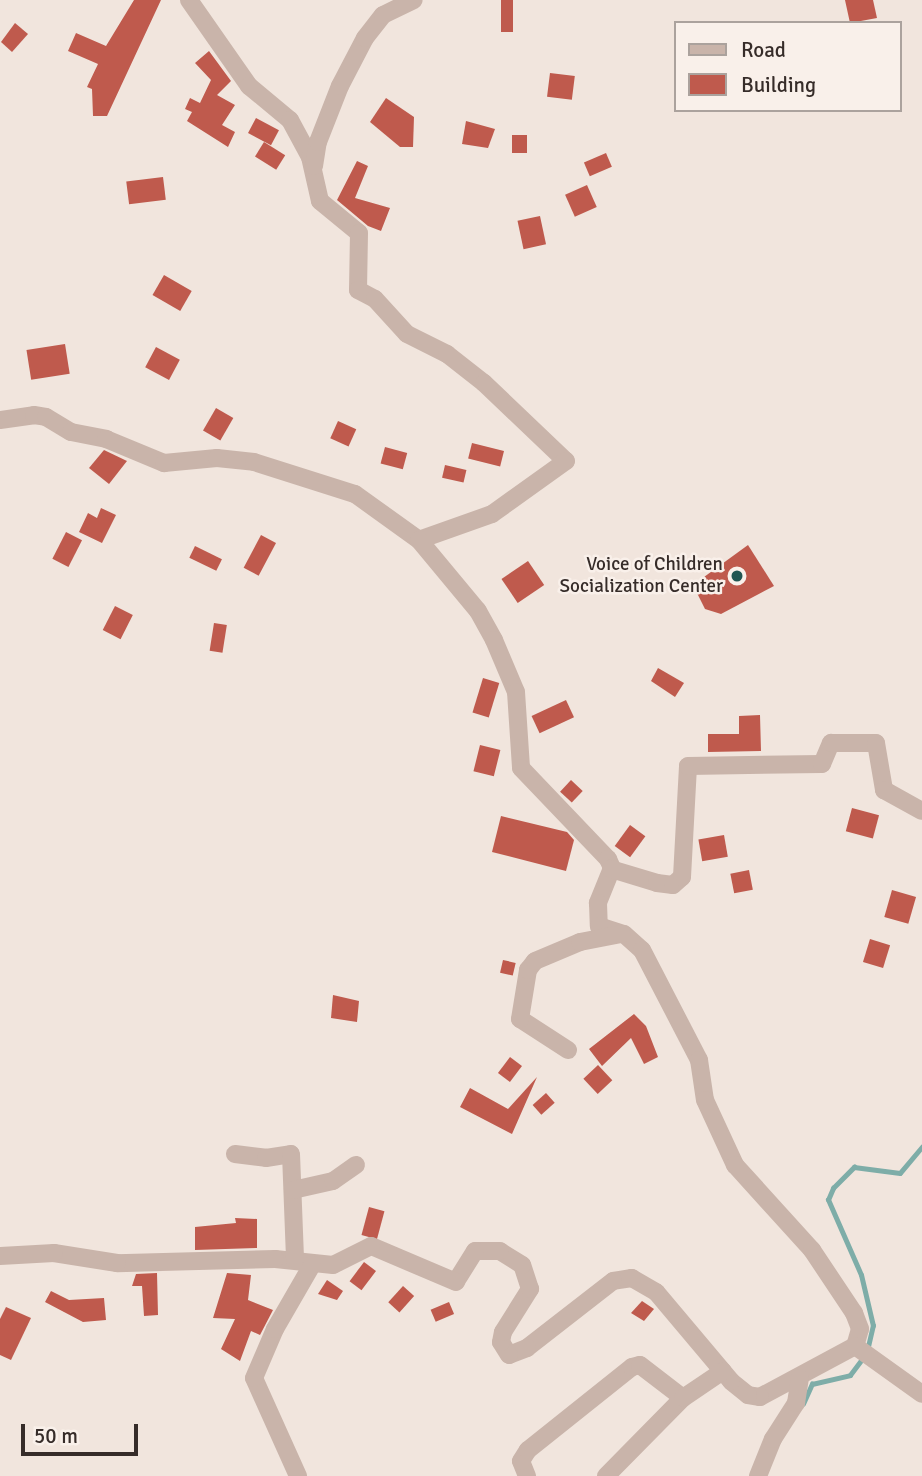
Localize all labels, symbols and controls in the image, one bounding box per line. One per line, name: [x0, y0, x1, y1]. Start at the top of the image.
legend: [674, 21, 901, 112]
text: Road: [741, 37, 786, 63]
text: Building: [741, 72, 816, 98]
place label: Voice of Children Socialization Center: [560, 554, 723, 598]
marker: Voice of Children Socialization Center: [729, 568, 745, 584]
scale bar: [24, 1410, 142, 1454]
text: 50 m: [34, 1423, 78, 1449]

